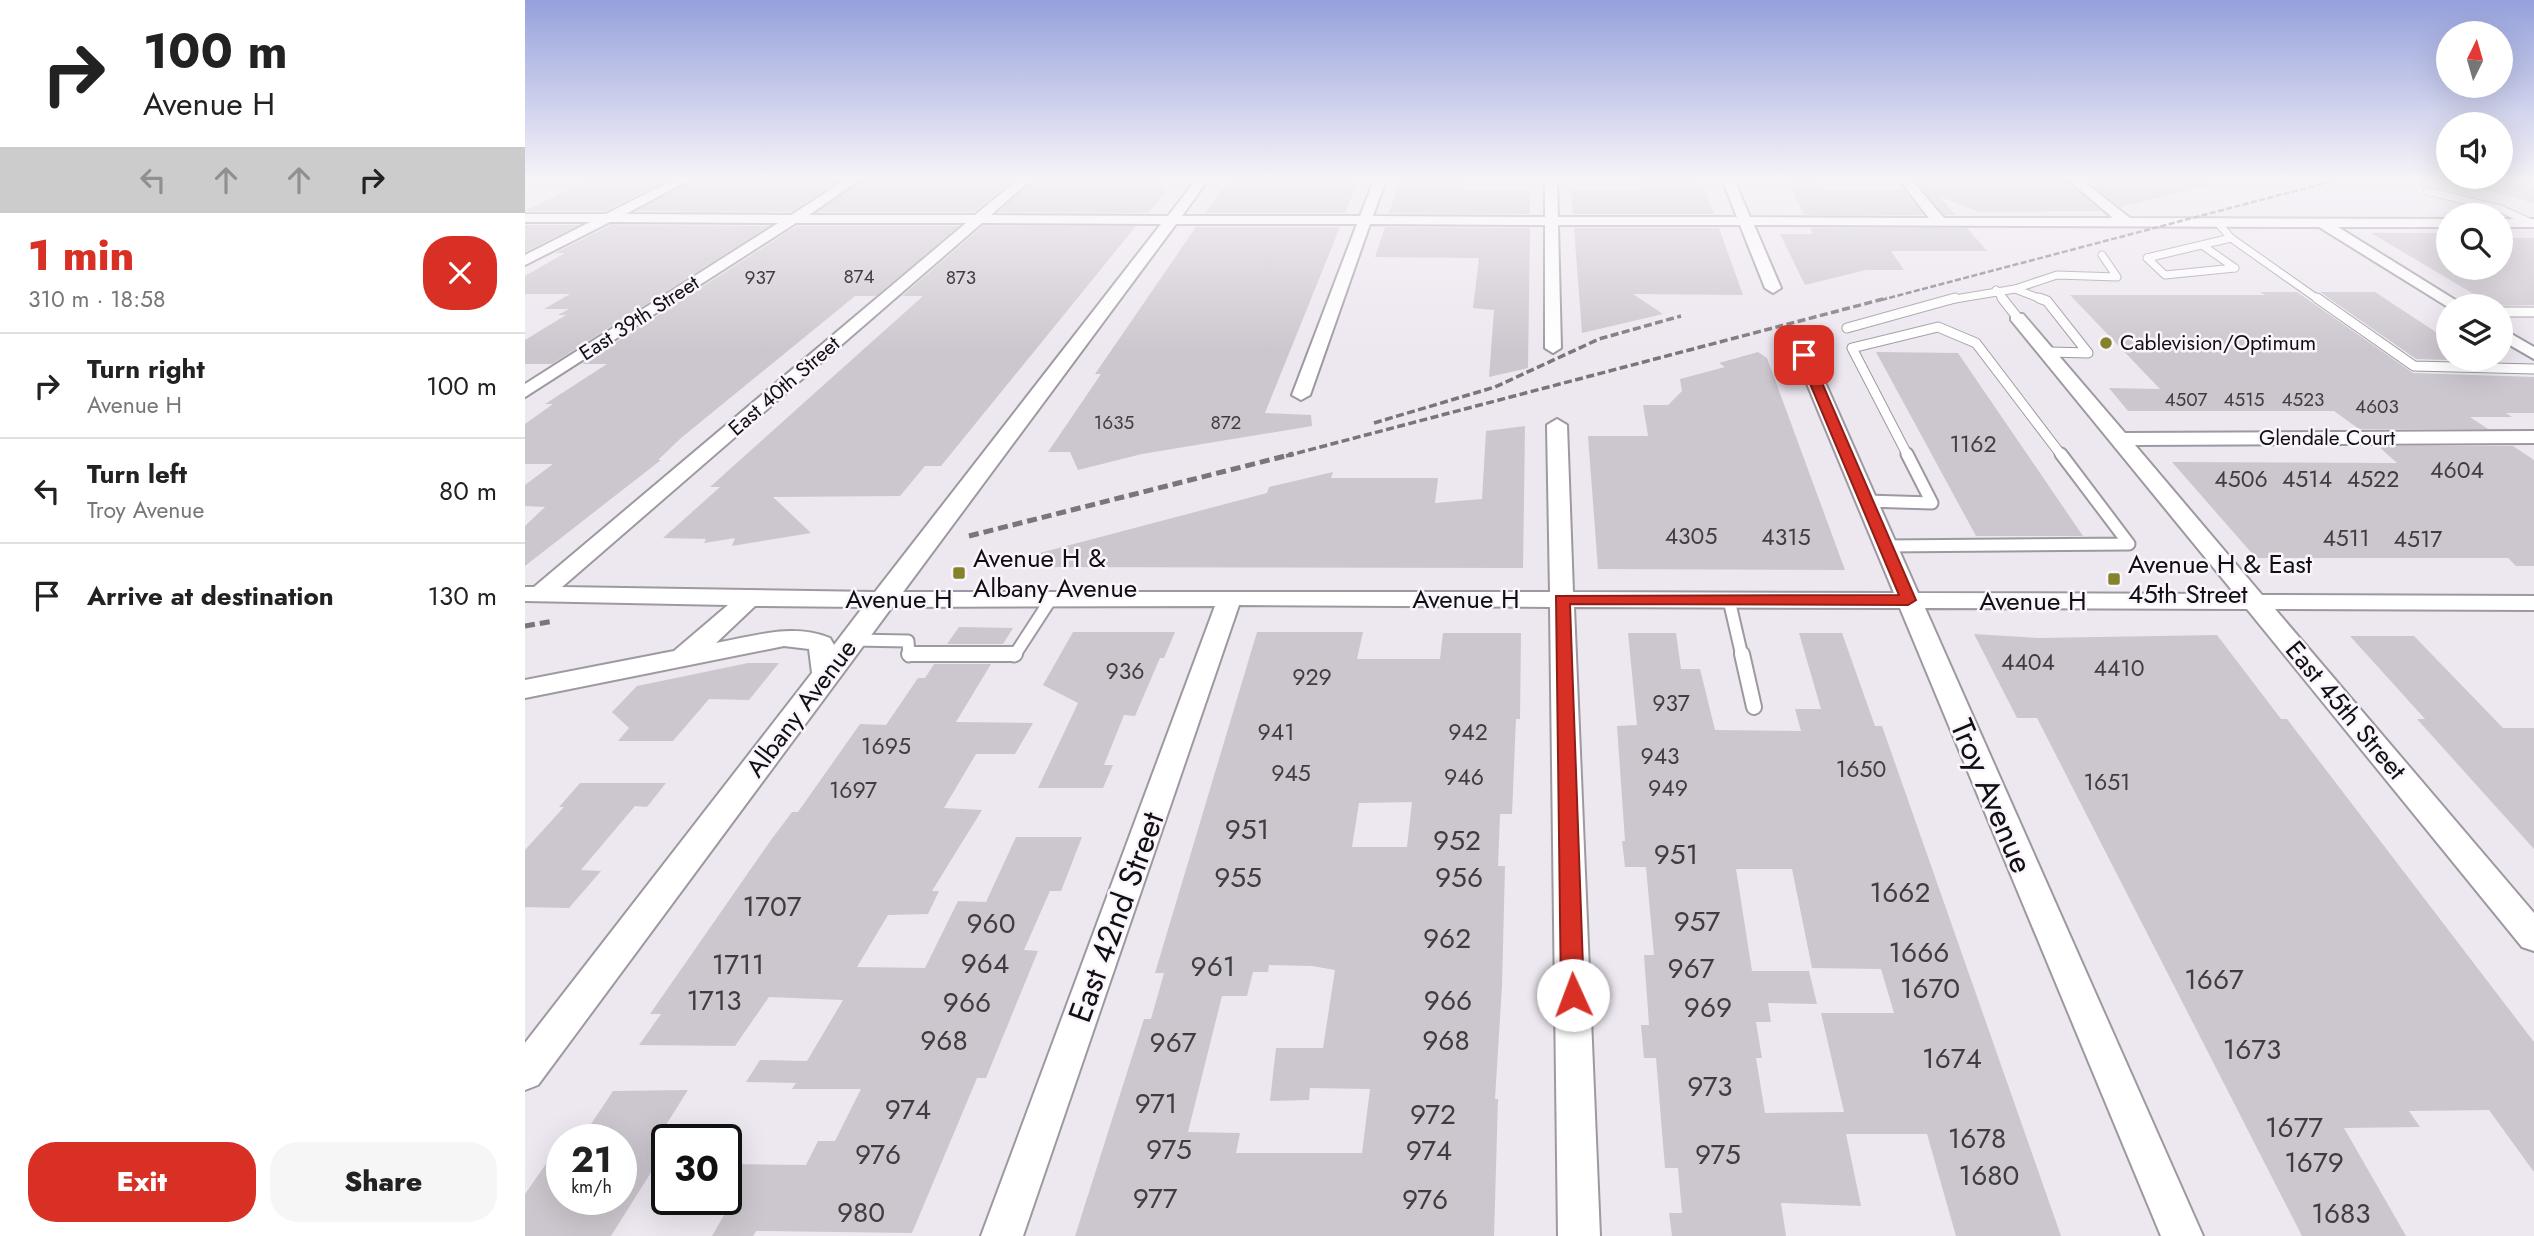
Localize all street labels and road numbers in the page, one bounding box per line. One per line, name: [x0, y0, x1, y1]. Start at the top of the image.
street label: East 39th Street: [573, 268, 705, 368]
street label: East 40th Street: [722, 329, 846, 443]
street label: Glendale Court: [2259, 423, 2395, 453]
street label: Avenue H: [845, 580, 953, 618]
street label: Avenue H: [1412, 580, 1520, 618]
street label: Avenue H: [1979, 582, 2087, 620]
street label: Albany Avenue: [736, 631, 866, 785]
street label: East 45th Street: [2277, 632, 2416, 788]
street label: Troy Avenue: [1939, 712, 2045, 880]
street label: East 42nd Street: [1057, 805, 1176, 1029]

